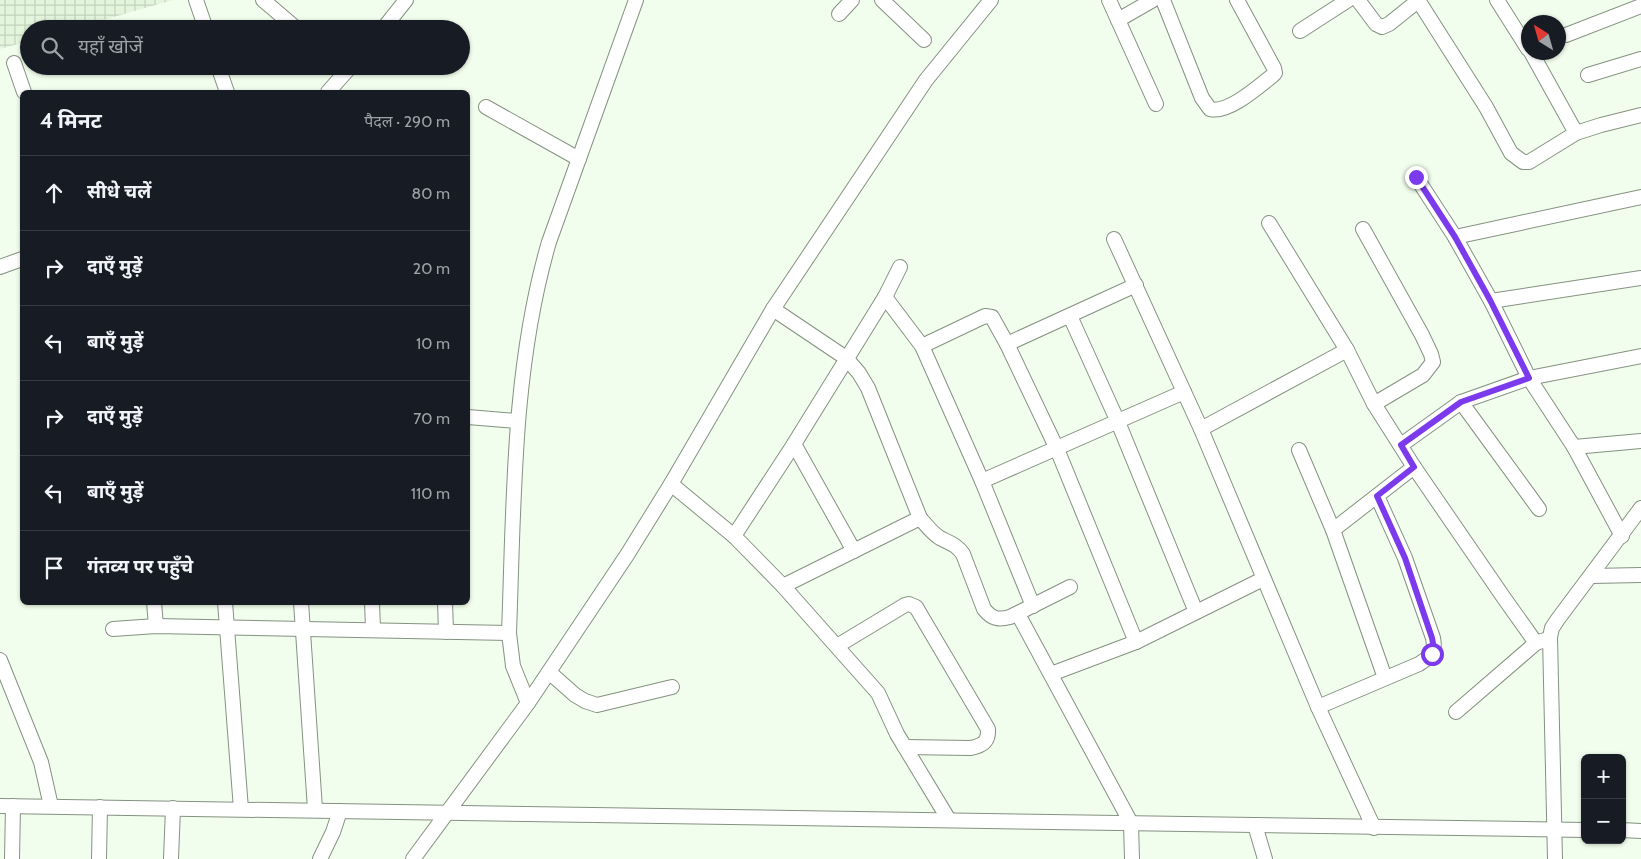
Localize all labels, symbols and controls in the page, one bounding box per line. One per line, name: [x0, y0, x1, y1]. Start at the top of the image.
north arrow: [1521, 15, 1566, 60]
search box: [20, 20, 470, 75]
icon: search: [38, 34, 66, 62]
text: यहाँ खोजें: [78, 35, 143, 58]
text: 4 मिनट: [40, 108, 102, 133]
text: पैदल · 290 m: [364, 112, 450, 131]
route end: [1405, 166, 1428, 189]
icon: ahead: [40, 179, 68, 207]
text: सीधे चलें: [87, 180, 151, 203]
text: 80 m: [412, 184, 450, 203]
icon: right: [40, 254, 68, 282]
text: दाएँ मुड़ें: [87, 255, 142, 278]
text: 20 m: [413, 259, 450, 278]
icon: left: [40, 329, 68, 357]
text: बाएँ मुड़ें: [87, 330, 143, 353]
text: 10 m: [416, 334, 450, 353]
icon: right: [40, 404, 68, 432]
text: दाएँ मुड़ें: [87, 405, 142, 428]
text: 70 m: [413, 409, 450, 428]
icon: left: [40, 479, 68, 507]
text: बाएँ मुड़ें: [87, 480, 143, 503]
text: 110 m: [411, 484, 450, 503]
icon: arrive: [40, 554, 68, 582]
text: गंतव्य पर पहुँचे: [87, 555, 193, 578]
route start: [1421, 643, 1444, 666]
map controls: [1581, 754, 1626, 844]
button: +: [1581, 754, 1626, 799]
button: −: [1581, 799, 1626, 844]

